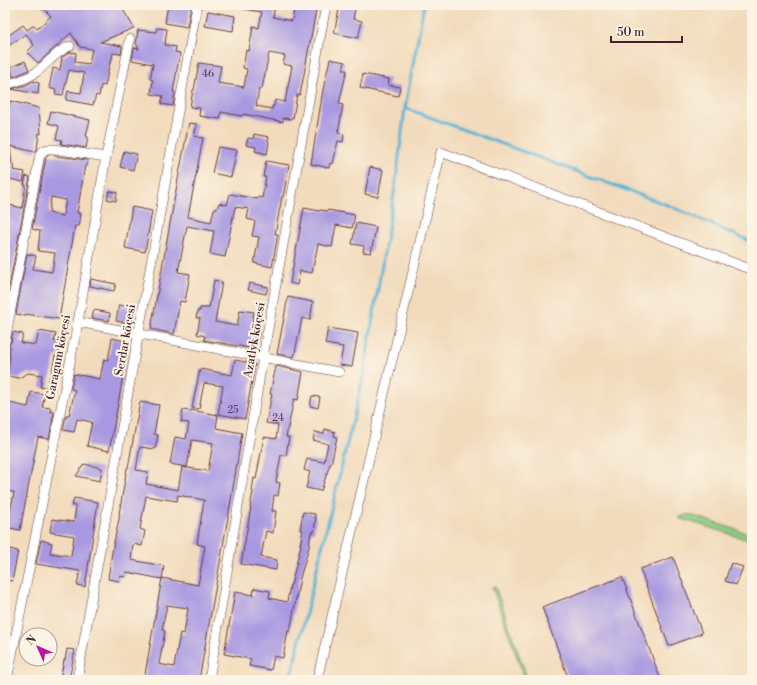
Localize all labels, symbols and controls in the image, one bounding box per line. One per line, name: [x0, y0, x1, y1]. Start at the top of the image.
scale bar: [611, 18, 682, 44]
text: 50 m: [617, 25, 645, 40]
house number: 46: [202, 68, 214, 80]
street label: Azatlyk köçesi: [240, 301, 269, 380]
street label: Serdar köçesi: [112, 303, 139, 377]
street label: Garagum köçesi: [43, 313, 74, 401]
house number: 25: [227, 404, 239, 416]
house number: 24: [272, 412, 284, 424]
north arrow: [18, 627, 58, 667]
text: N: [24, 632, 40, 649]

